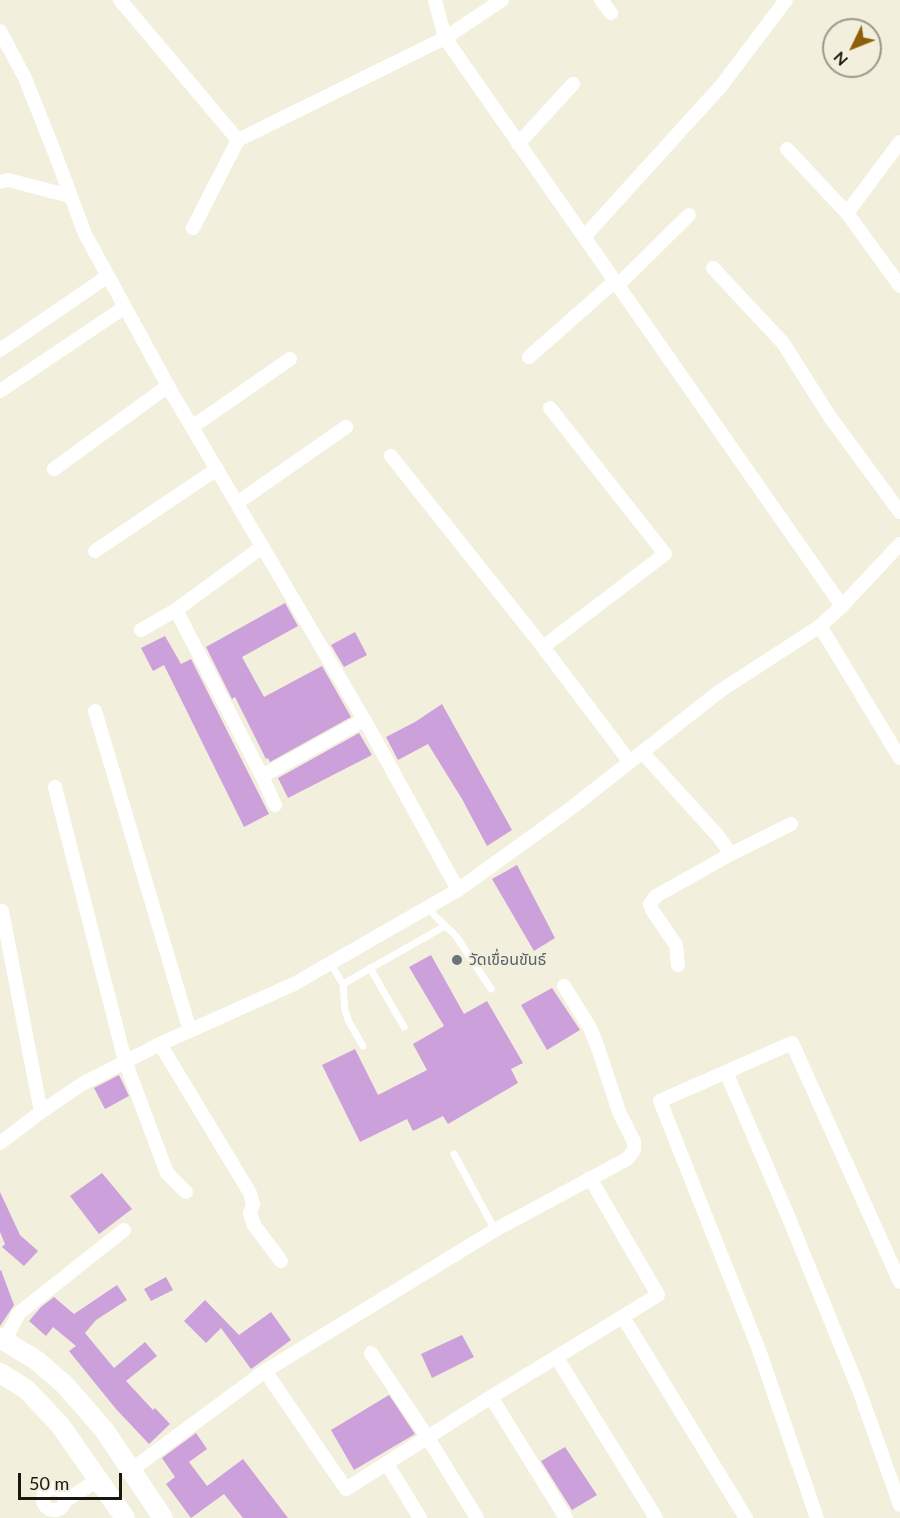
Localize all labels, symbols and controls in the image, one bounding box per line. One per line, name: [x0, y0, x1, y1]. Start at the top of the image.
north arrow: [822, 18, 882, 78]
text: N: [829, 48, 851, 70]
place label: วัดเขื่อนขันธ์: [469, 950, 546, 970]
marker: วัดเขื่อนขันธ์: [450, 953, 464, 967]
scale bar: [21, 1461, 124, 1499]
text: 50 m: [29, 1472, 69, 1494]

